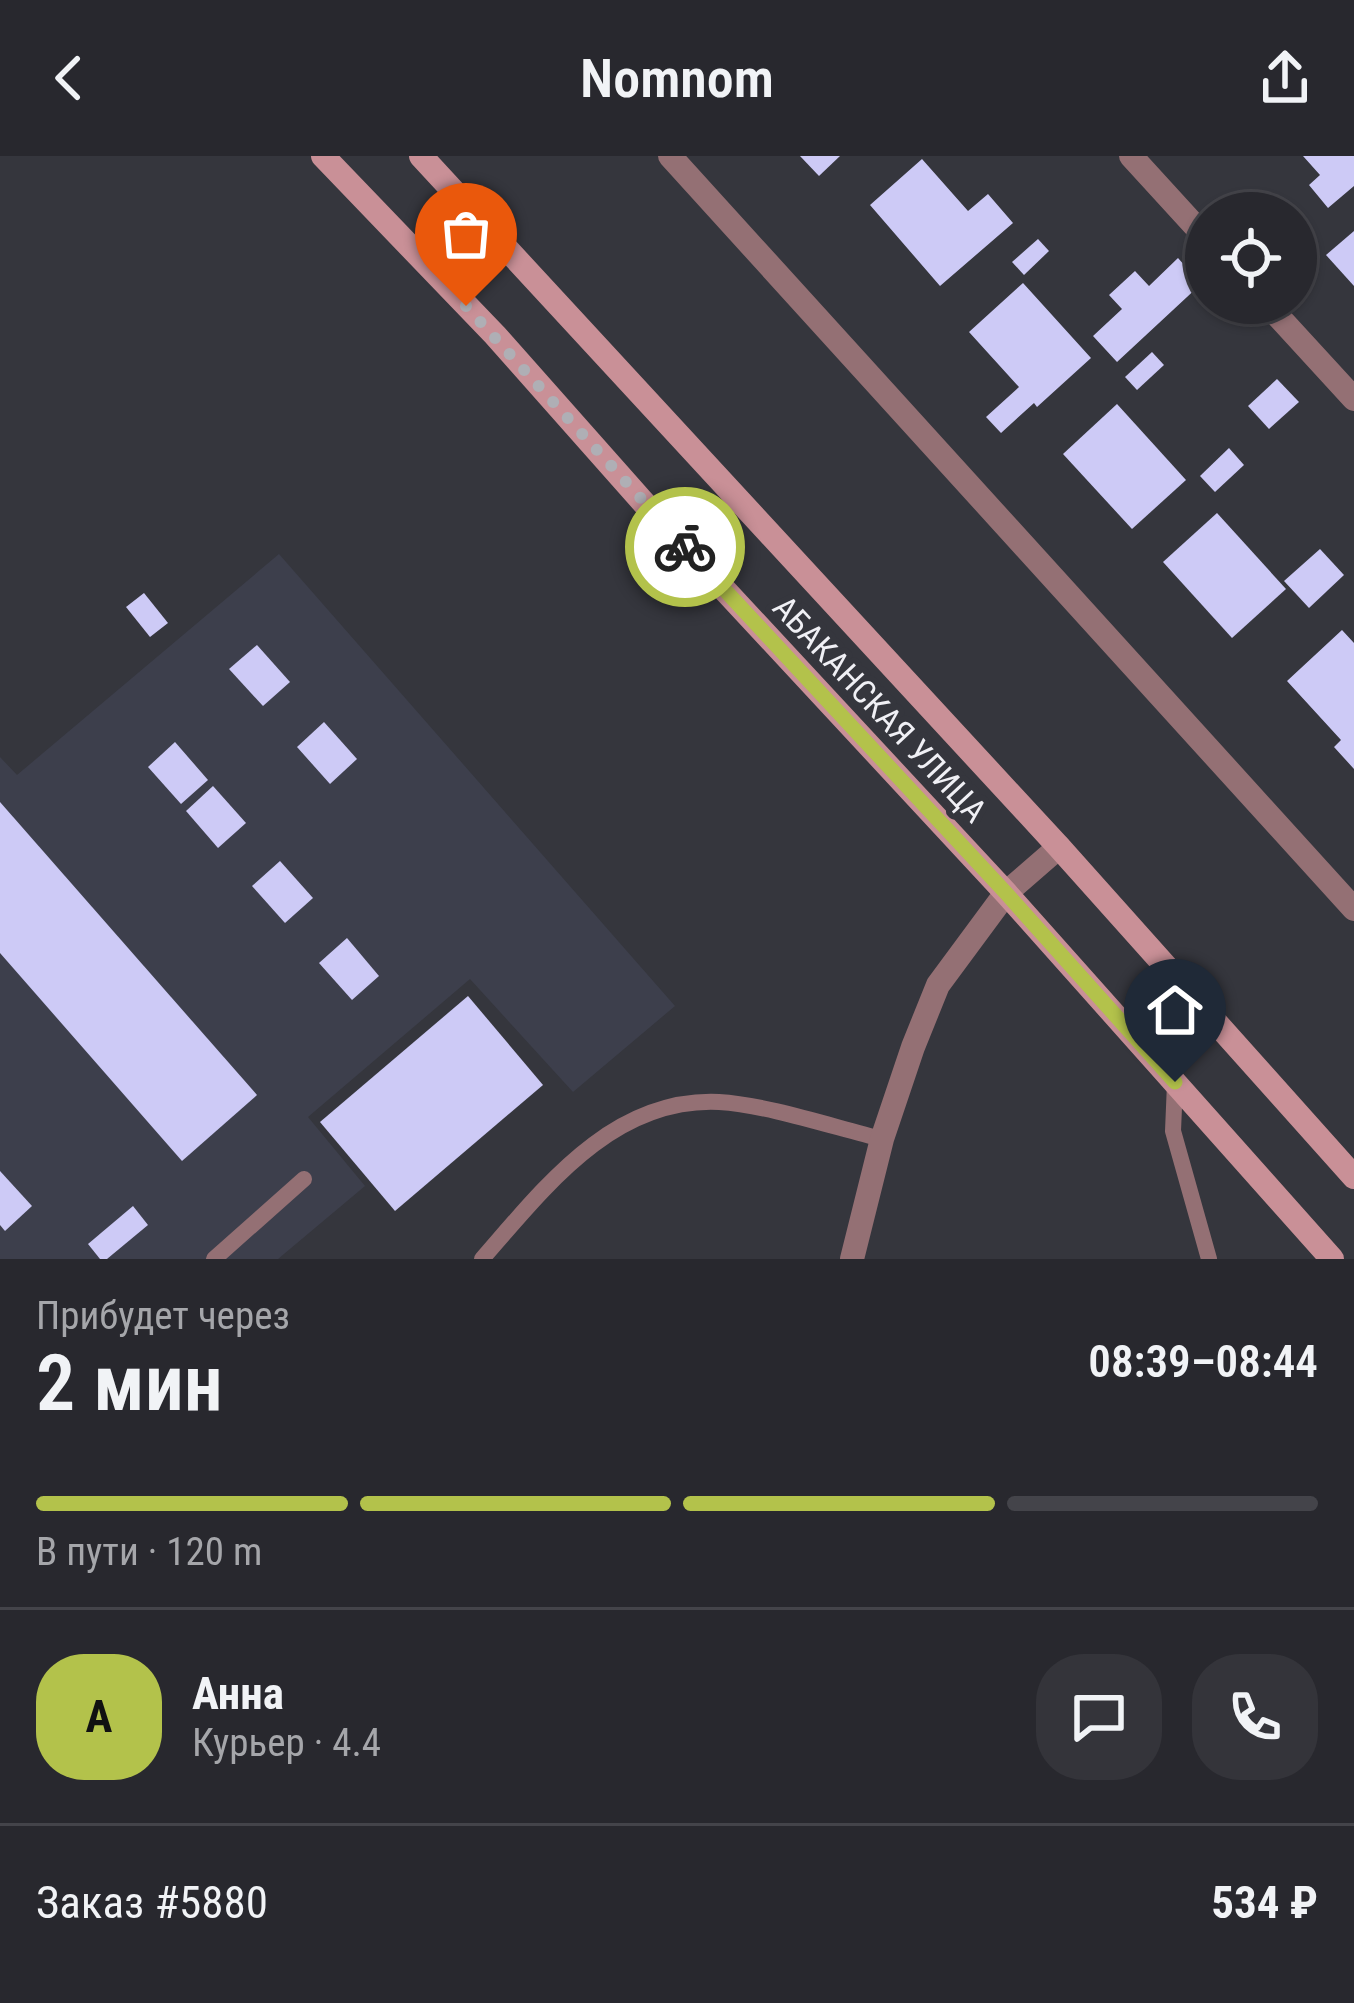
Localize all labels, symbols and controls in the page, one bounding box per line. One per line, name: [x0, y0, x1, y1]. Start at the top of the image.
icon: back: [36, 45, 102, 111]
icon: share: [1252, 45, 1318, 111]
text: Nomnom: [580, 47, 774, 110]
pin: [415, 183, 517, 306]
map controls: [1185, 192, 1317, 324]
button: locate: [1185, 192, 1317, 324]
icon: bag: [433, 201, 499, 267]
courier: [625, 487, 745, 607]
icon: bike: [652, 514, 718, 580]
street label: АБАКАНСКАЯ УЛИЦА: [765, 588, 995, 830]
pin: [1124, 959, 1226, 1082]
icon: home: [1142, 977, 1208, 1043]
text: Прибудет через: [36, 1293, 290, 1339]
text: 08:39–08:44: [1088, 1335, 1318, 1388]
text: 2 мин: [36, 1338, 223, 1429]
text: В пути · 120 m: [36, 1529, 262, 1575]
button: chat: [1036, 1654, 1162, 1780]
button: phone: [1192, 1654, 1318, 1780]
text: Анна: [192, 1667, 284, 1720]
text: А: [86, 1690, 112, 1743]
text: Курьер · 4.4: [192, 1720, 381, 1766]
text: Заказ #5880: [36, 1876, 268, 1929]
text: 534 ₽: [1211, 1876, 1318, 1929]

